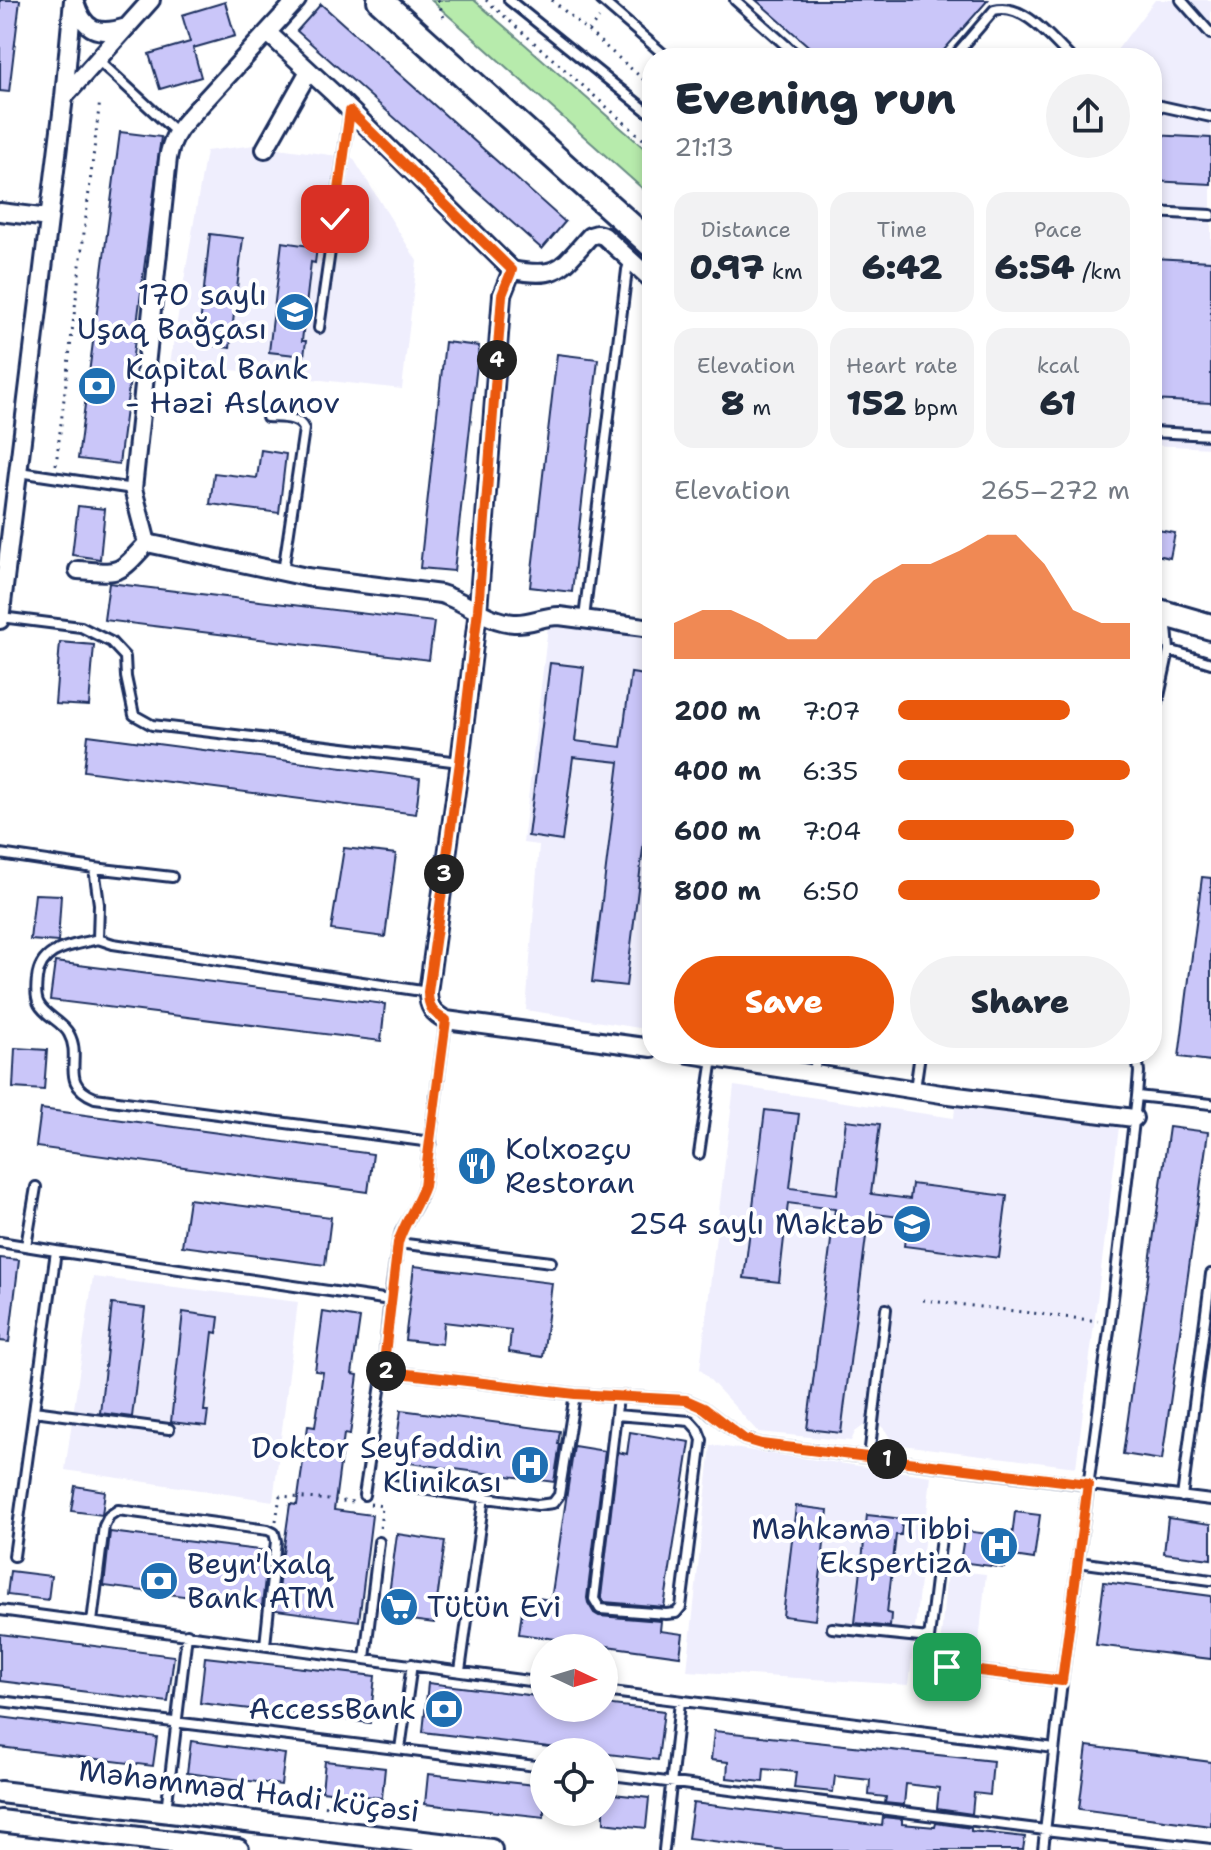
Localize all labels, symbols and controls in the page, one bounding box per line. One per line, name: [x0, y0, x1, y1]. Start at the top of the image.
text: Evening run: [674, 69, 956, 128]
button: share: [1046, 74, 1130, 158]
text: 21:13: [674, 129, 734, 164]
pin: [301, 185, 369, 253]
icon: check: [313, 197, 357, 241]
text: Distance: [701, 215, 791, 244]
text: Time: [877, 215, 927, 244]
text: Pace: [1034, 215, 1082, 244]
text: 0.97: [689, 244, 764, 290]
text: 6:42: [862, 244, 942, 290]
text: 6:54: [995, 244, 1075, 290]
text: km: [764, 257, 803, 286]
text: /km: [1075, 257, 1121, 286]
place label: 170 saylı Uşaq Bağçası: [77, 274, 267, 349]
school or university icon: 170 saylı Uşaq Bağçası: [274, 291, 316, 333]
pin: 4: [477, 340, 517, 380]
text: 4: [489, 345, 505, 374]
place label: Kapital Bank - Həzi Aslanov: [125, 348, 340, 423]
text: Elevation: [697, 351, 795, 380]
text: Heart rate: [846, 351, 958, 380]
text: kcal: [1037, 351, 1079, 380]
bank icon: Kapital Bank - Həzi Aslanov: [76, 365, 118, 407]
text: 8: [721, 380, 745, 426]
text: 152: [846, 380, 906, 426]
text: 61: [1040, 380, 1076, 426]
text: m: [745, 393, 771, 422]
text: bpm: [906, 393, 958, 422]
text: Elevation: [674, 472, 790, 507]
text: 265–272 m: [980, 472, 1130, 507]
text: 200 m: [674, 693, 761, 728]
text: 7:07: [802, 693, 860, 728]
text: 400 m: [674, 753, 761, 788]
text: 6:35: [802, 753, 858, 788]
text: 600 m: [674, 813, 761, 848]
text: 7:04: [802, 813, 861, 848]
pin: 3: [424, 854, 464, 894]
text: 3: [436, 859, 452, 888]
text: 800 m: [674, 873, 761, 908]
text: 6:50: [802, 873, 860, 908]
button: Save: [674, 956, 894, 1048]
button: Share: [910, 956, 1130, 1048]
place label: Kolxozçu Restoran: [505, 1128, 635, 1203]
restaurant icon: Kolxozçu Restoran: [456, 1145, 498, 1187]
place label: 254 saylı Məktəb: [628, 1203, 884, 1244]
school or university icon: 254 saylı Məktəb: [891, 1203, 933, 1245]
pin: 2: [366, 1351, 406, 1391]
text: 2: [378, 1356, 394, 1385]
place label: Doktor Seyfәddin Klinikası: [252, 1427, 502, 1502]
pin: 1: [867, 1439, 907, 1479]
hospital icon: Doktor Seyfәddin Klinikası: [509, 1444, 551, 1486]
text: 1: [882, 1444, 892, 1473]
place label: Məhkəmə Tibbi Ekspertiza: [751, 1508, 971, 1583]
hospital icon: Məhkəmə Tibbi Ekspertiza: [978, 1525, 1020, 1567]
place label: Beyn'lxalq Bank ATM: [187, 1543, 335, 1618]
bank icon: Beyn'lxalq Bank ATM: [138, 1560, 180, 1602]
supermarket icon: Tütün Evi: [378, 1586, 420, 1628]
place label: Tütün Evi: [427, 1586, 562, 1627]
pin: [913, 1633, 981, 1701]
north arrow: [530, 1634, 618, 1722]
map controls: [530, 1634, 618, 1826]
icon: arrive: [925, 1645, 969, 1689]
place label: AccessBank: [248, 1688, 416, 1729]
bank icon: AccessBank: [423, 1688, 465, 1730]
button: locate: [530, 1738, 618, 1826]
street label: Məhəmməd Hadi küçəsi: [76, 1749, 422, 1832]

